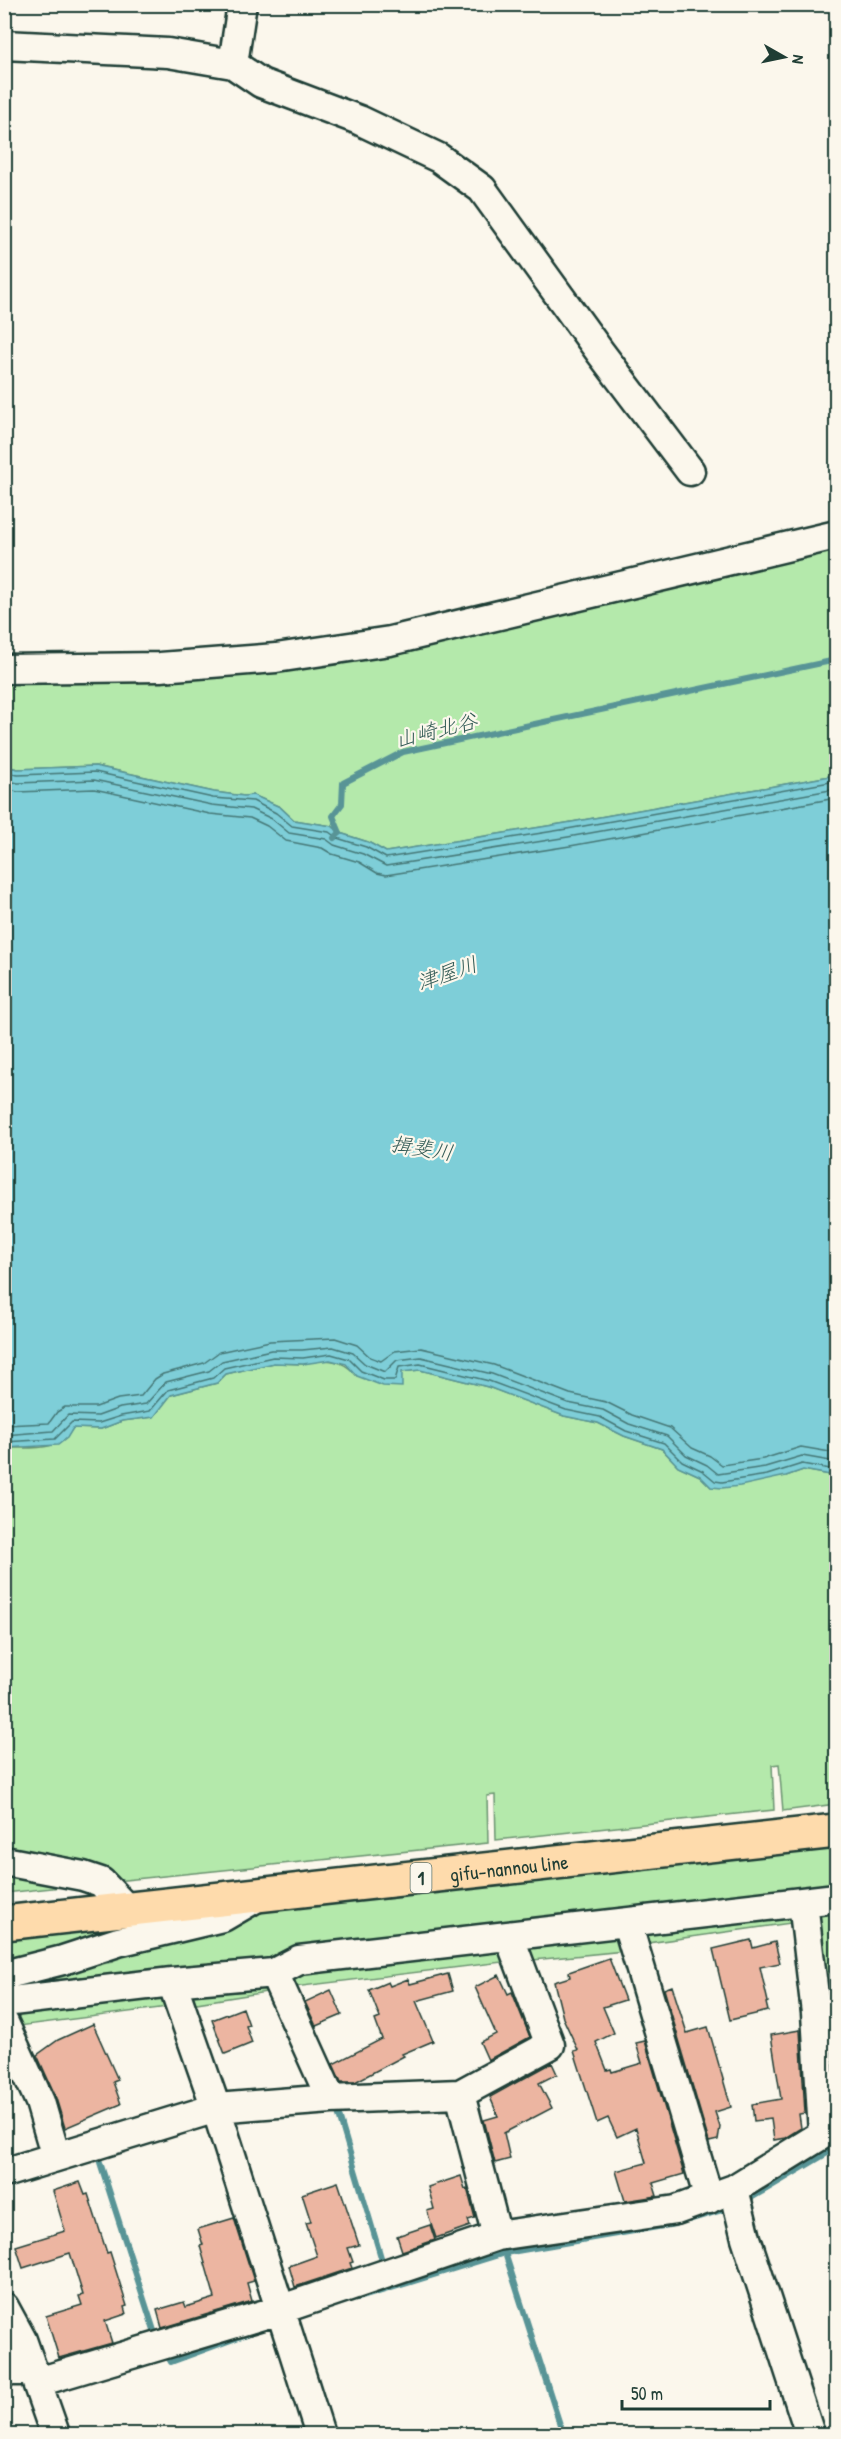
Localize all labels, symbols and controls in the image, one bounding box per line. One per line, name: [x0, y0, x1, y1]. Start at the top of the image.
north arrow: [754, 27, 814, 87]
text: N: [787, 53, 810, 66]
water label: 山崎北谷: [392, 706, 481, 754]
water label: 津屋川: [412, 949, 482, 997]
water label: 揖斐川: [389, 1129, 455, 1167]
street label: gifu-nannou line: [448, 1847, 570, 1887]
road number: 1: [410, 1863, 432, 1893]
scale bar: [622, 2373, 770, 2411]
text: 50 m: [631, 2381, 663, 2406]

